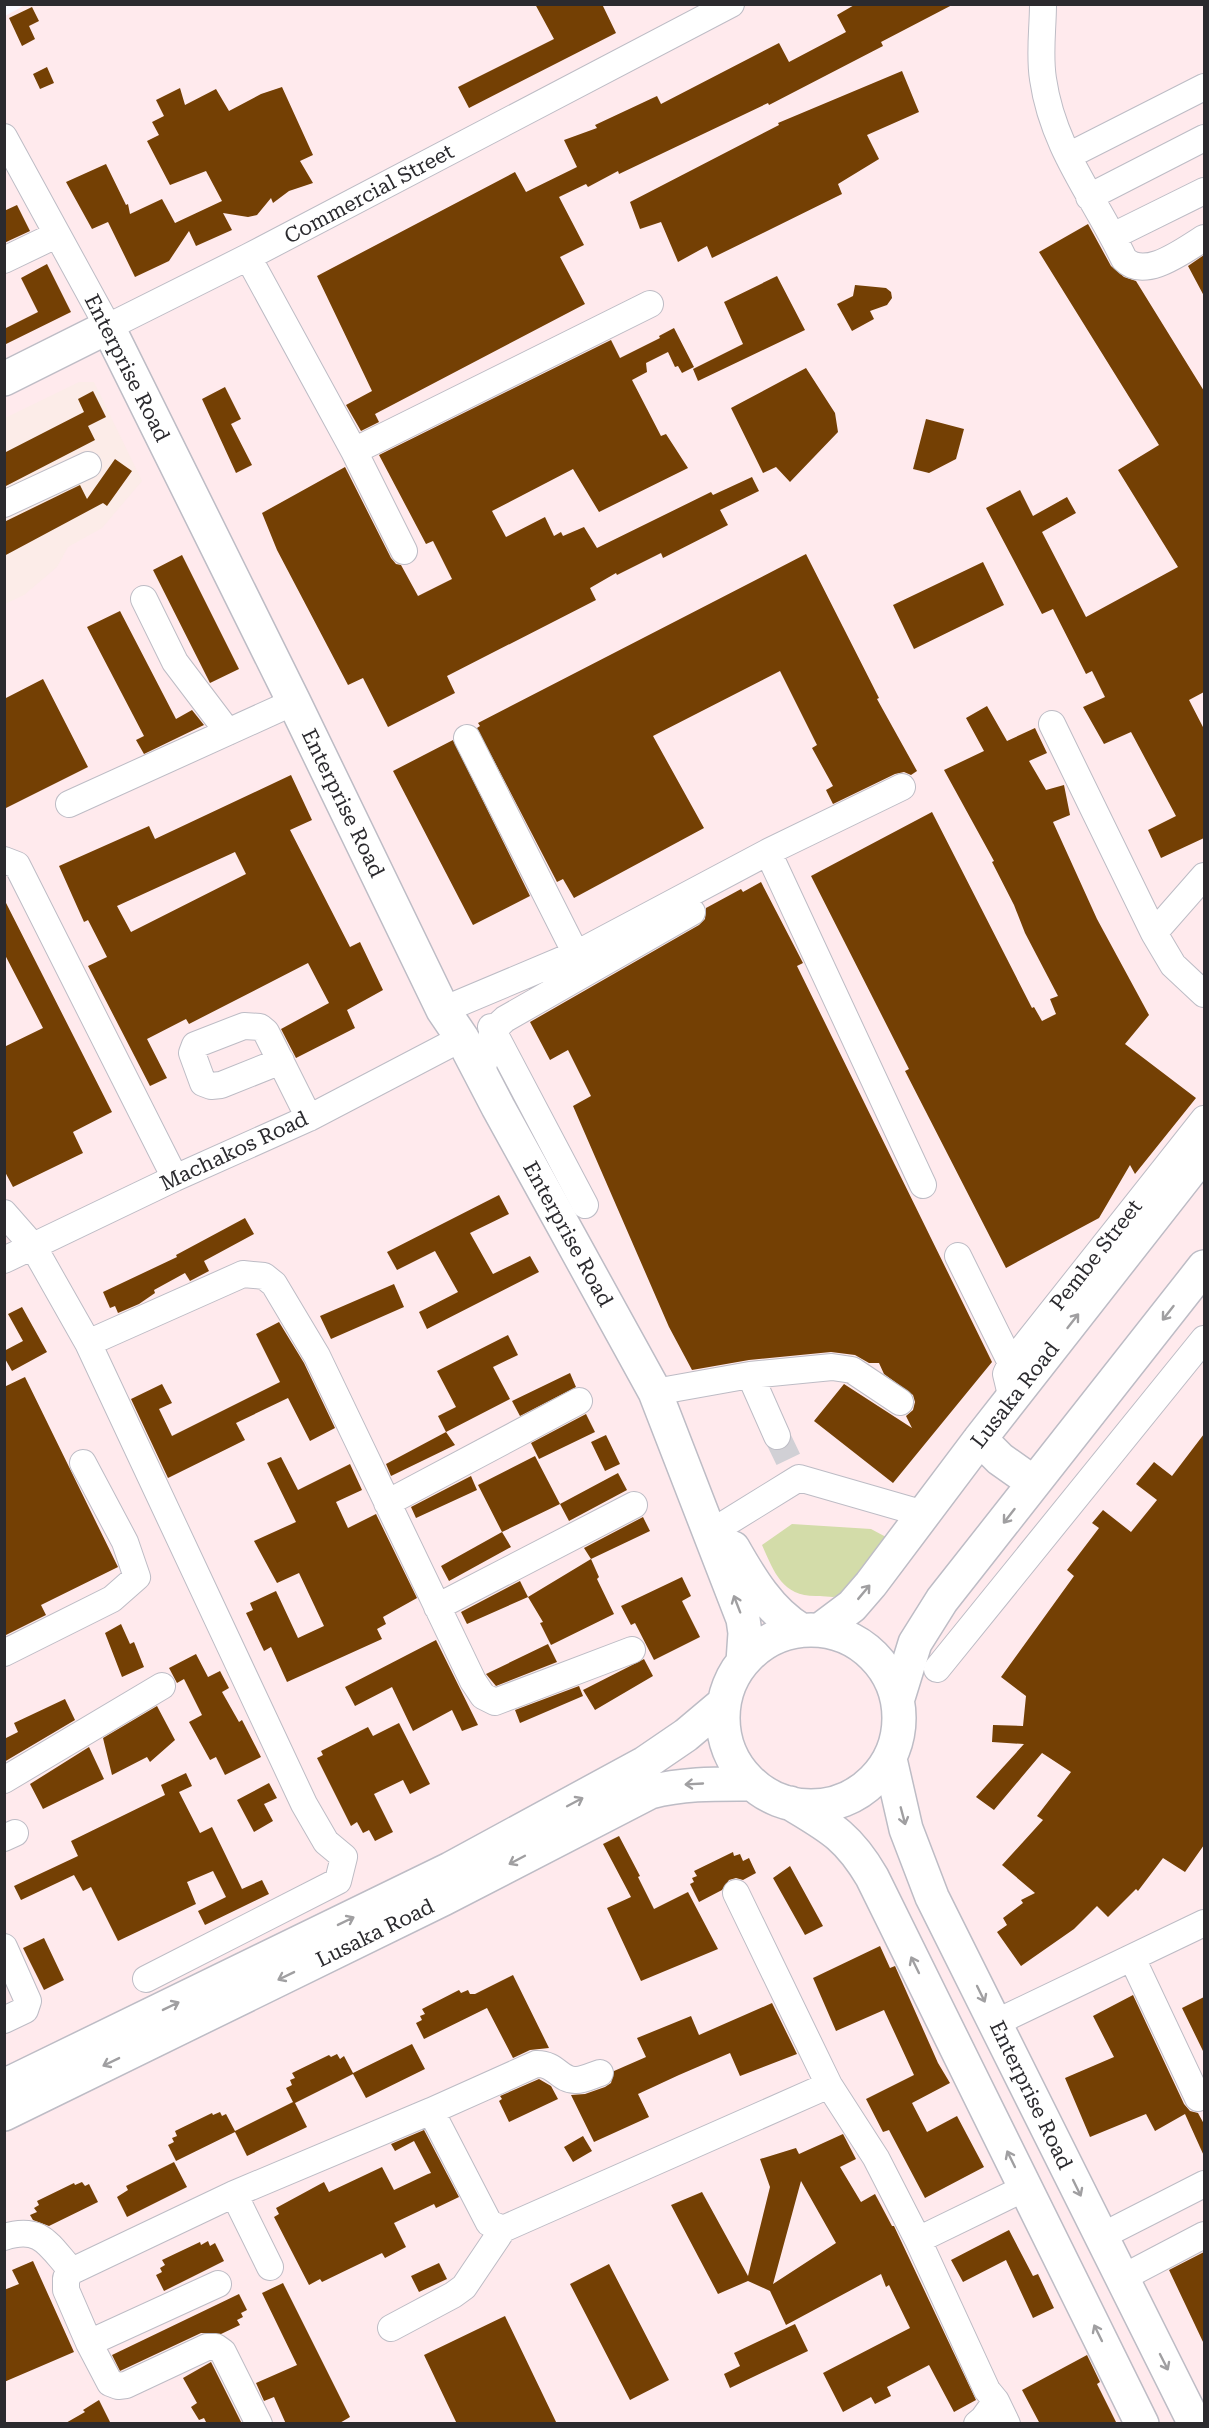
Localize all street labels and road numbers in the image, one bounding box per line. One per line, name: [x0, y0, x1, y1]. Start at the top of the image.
street label: Commercial Street: [280, 139, 458, 249]
street label: Enterprise Road: [79, 290, 175, 446]
street label: Enterprise Road: [297, 725, 390, 882]
street label: Machakos Road: [156, 1106, 312, 1196]
street label: Enterprise Road: [518, 1157, 618, 1311]
street label: Pembe Street: [1045, 1195, 1147, 1315]
street label: Lusaka Road: [966, 1337, 1064, 1453]
street label: Lusaka Road: [312, 1894, 438, 1972]
street label: Enterprise Road: [985, 2017, 1078, 2174]

